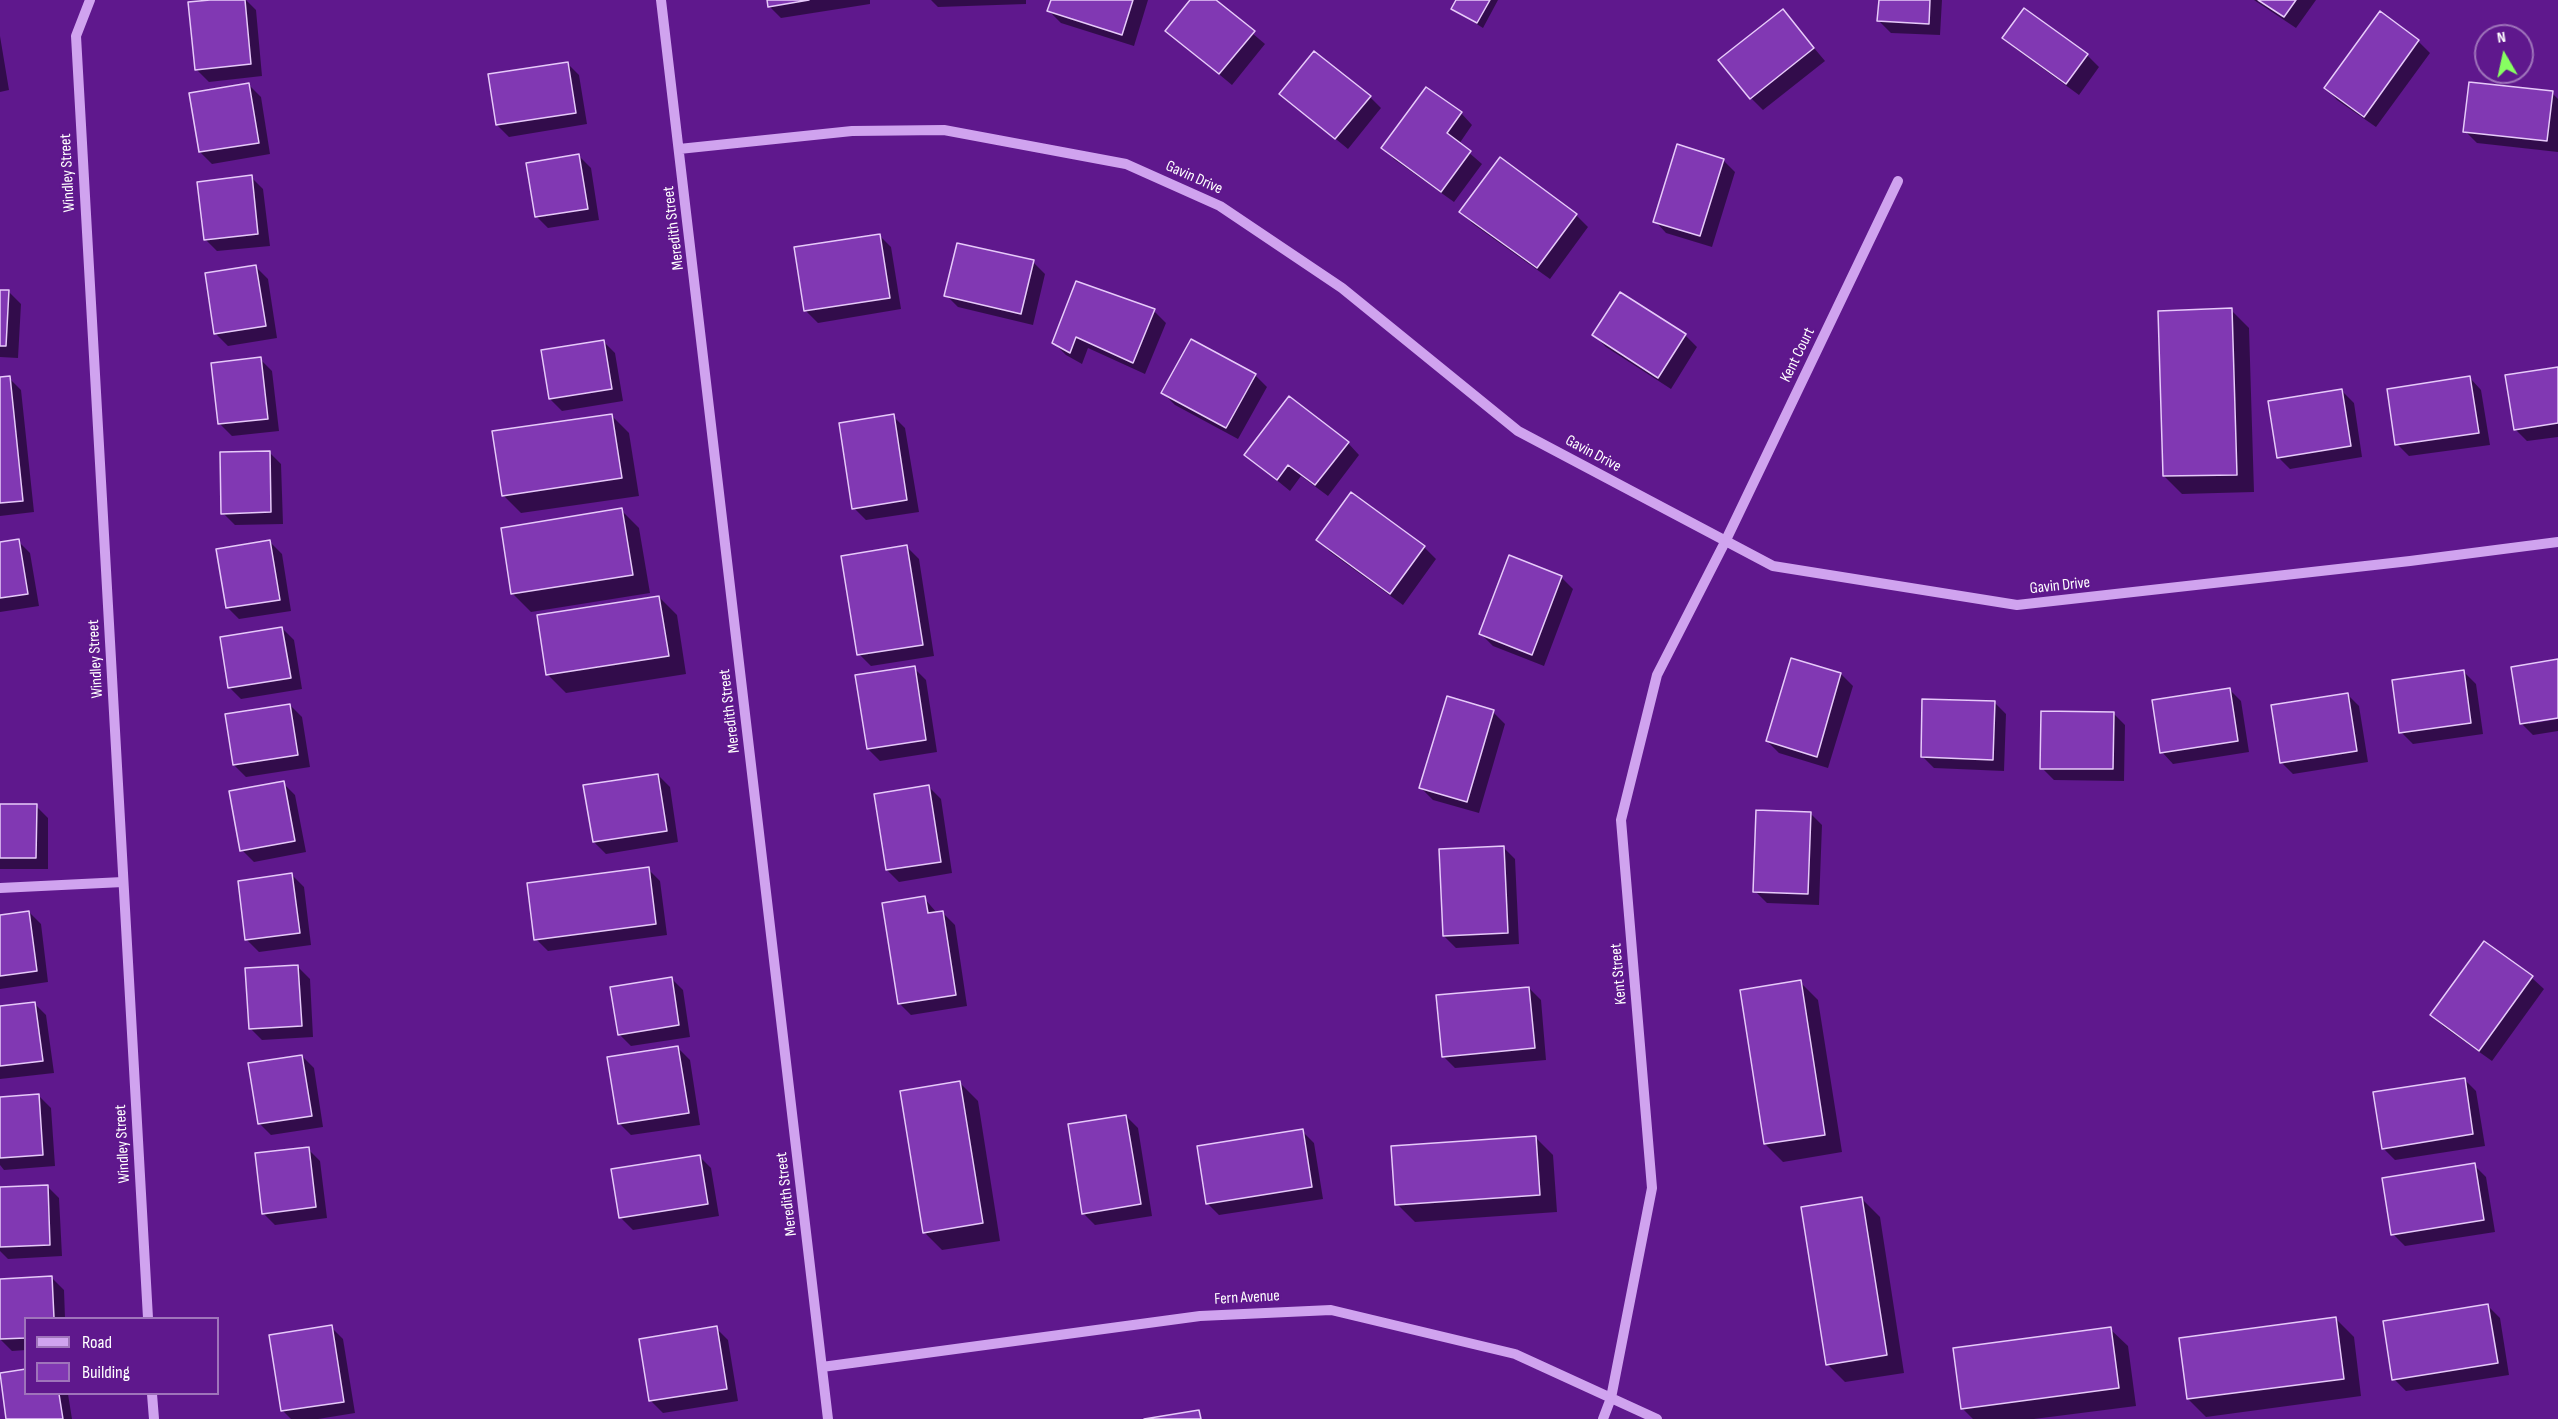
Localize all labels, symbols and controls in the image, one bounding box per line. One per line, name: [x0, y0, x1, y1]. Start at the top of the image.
north arrow: [2474, 24, 2534, 84]
text: N: [2496, 28, 2507, 48]
street label: Windley Street: [56, 133, 80, 213]
street label: Gavin Drive: [1162, 157, 1226, 199]
street label: Meredith Street: [659, 185, 689, 271]
street label: Kent Court: [1777, 325, 1819, 385]
street label: Gavin Drive: [1562, 431, 1624, 477]
street label: Gavin Drive: [2029, 573, 2091, 599]
street label: Windley Street: [84, 619, 108, 699]
street label: Meredith Street: [715, 668, 745, 754]
street label: Kent Street: [1607, 943, 1631, 1005]
street label: Windley Street: [111, 1104, 135, 1184]
street label: Meredith Street: [772, 1151, 802, 1237]
street label: Fern Avenue: [1214, 1287, 1280, 1309]
legend: [24, 1317, 219, 1395]
text: Road: [82, 1332, 112, 1353]
text: Building: [82, 1362, 130, 1383]

